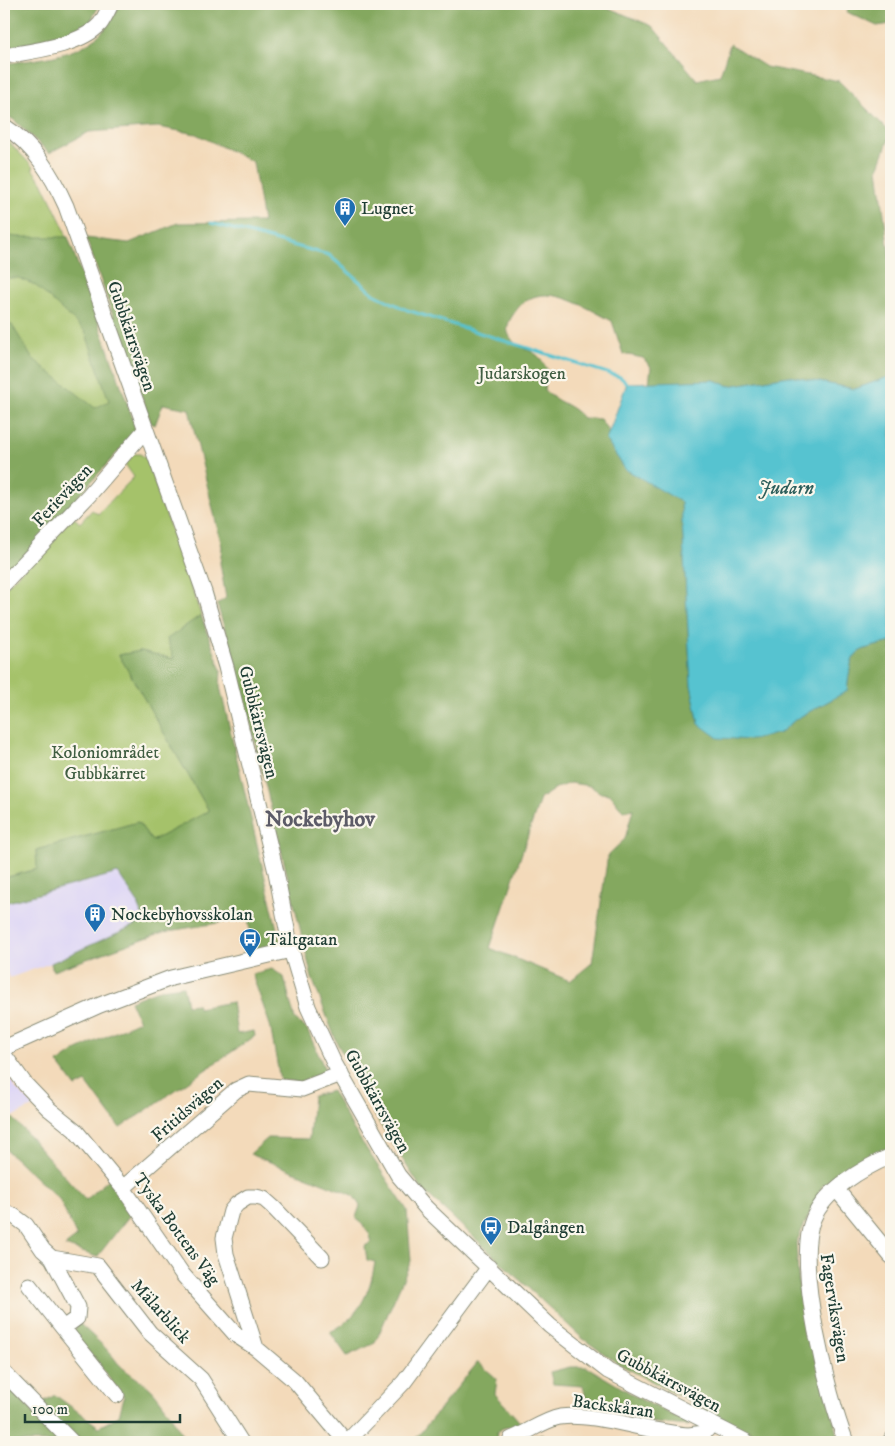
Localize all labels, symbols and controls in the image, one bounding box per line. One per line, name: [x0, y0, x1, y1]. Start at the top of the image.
building icon: Lugnet: [333, 196, 357, 227]
place label: Lugnet: [361, 198, 414, 220]
street label: Gubbkärrsvägen: [102, 278, 160, 395]
park label: Judarskogen: [476, 363, 567, 385]
street label: Ferievägen: [28, 459, 98, 532]
water label: Judarn: [758, 477, 814, 500]
street label: Gubbkärrsvägen: [233, 664, 283, 781]
park label: Koloniområdet Gubbkärret: [51, 742, 159, 785]
district label: Nockebyhov: [265, 806, 376, 833]
building icon: Nockebyhovsskolan: [83, 902, 107, 933]
place label: Nockebyhovsskolan: [111, 904, 254, 926]
bus stop icon: Tältgatan: [238, 927, 262, 958]
place label: Tältgatan: [266, 929, 338, 951]
street label: Gubbkärrsvägen: [340, 1046, 415, 1158]
street label: Fritidsvägen: [147, 1072, 229, 1147]
street label: Tyska Bottens Väg: [128, 1169, 225, 1290]
bus stop icon: Dalgången: [479, 1215, 503, 1246]
place label: Dalgången: [507, 1217, 585, 1239]
street label: Fagerviksvägen: [815, 1252, 854, 1365]
street label: Mälarblick: [126, 1275, 195, 1348]
street label: Gubbkärrsvägen: [612, 1344, 725, 1418]
street label: Backskåran: [571, 1390, 656, 1424]
scale bar: [25, 1391, 180, 1423]
text: 100 m: [32, 1400, 68, 1419]

